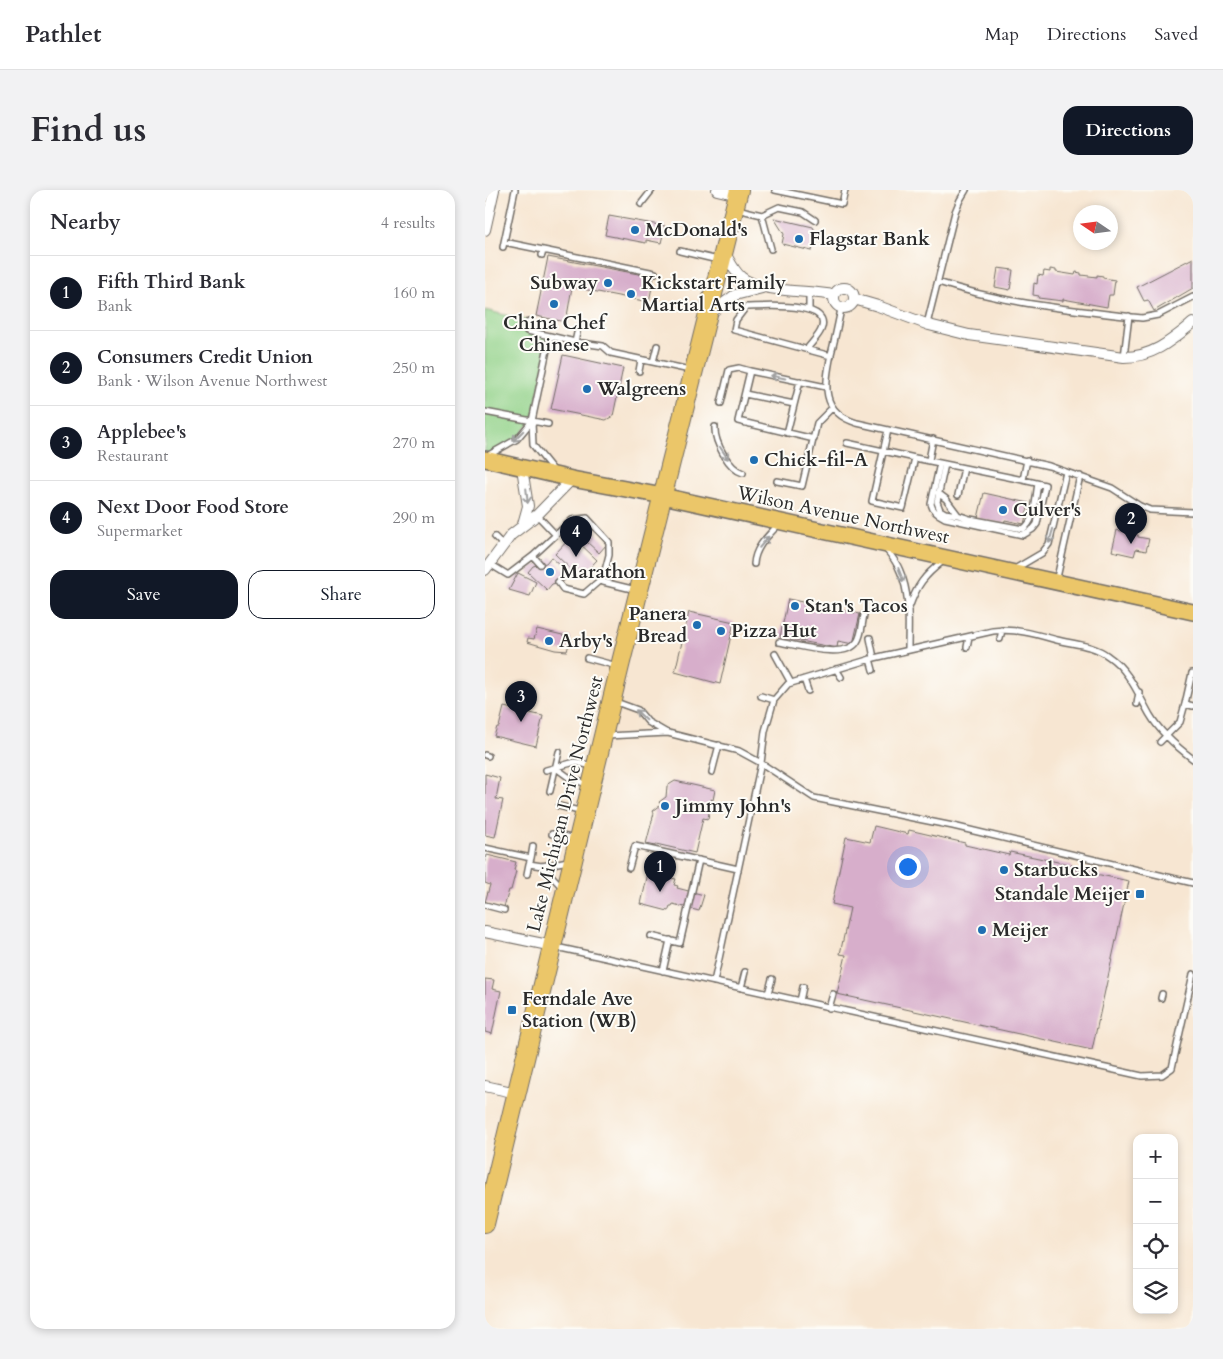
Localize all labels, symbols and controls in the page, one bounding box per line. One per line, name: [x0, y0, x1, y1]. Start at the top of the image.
text: Pathlet: [25, 18, 102, 51]
text: Map: [985, 22, 1019, 47]
text: Directions: [1047, 22, 1126, 47]
text: Saved: [1154, 22, 1198, 47]
text: Find us: [30, 106, 146, 154]
button: Directions: [1063, 106, 1193, 155]
north arrow: [1073, 205, 1118, 250]
text: Nearby: [50, 208, 121, 237]
text: 4 results: [381, 212, 435, 234]
place label: McDonald's: [645, 217, 748, 243]
marker: McDonald's: [629, 224, 641, 236]
place label: Flagstar Bank: [809, 226, 930, 252]
marker: Flagstar Bank: [793, 233, 805, 245]
text: Fifth Third Bank: [97, 269, 246, 295]
place label: Subway: [530, 270, 598, 296]
place label: Kickstart Family Martial Arts: [641, 270, 786, 318]
marker: Subway: [602, 277, 614, 289]
text: 1: [62, 282, 70, 304]
text: 160 m: [393, 282, 435, 304]
marker: Kickstart Family Martial Arts: [625, 288, 637, 300]
text: Bank: [97, 295, 132, 317]
marker: China Chef Chinese: [548, 298, 560, 310]
place label: China Chef Chinese: [503, 310, 608, 358]
text: Consumers Credit Union: [97, 344, 313, 370]
text: 2: [62, 357, 70, 379]
text: 250 m: [393, 357, 435, 379]
text: Bank · Wilson Avenue Northwest: [97, 370, 327, 392]
one-way arrow: [771, 372, 787, 381]
place label: Walgreens: [596, 376, 686, 402]
marker: Walgreens: [581, 383, 593, 395]
text: Applebee's: [97, 419, 186, 445]
one-way arrow: [512, 430, 525, 442]
text: 3: [62, 432, 70, 454]
text: 270 m: [393, 432, 435, 454]
text: Restaurant: [97, 445, 168, 467]
one-way arrow: [719, 446, 729, 460]
place label: Chick-fil-A: [764, 447, 869, 473]
marker: Chick-fil-A: [748, 454, 760, 466]
street label: Wilson Avenue Northwest: [733, 480, 952, 550]
one-way arrow: [522, 488, 532, 504]
text: Next Door Food Store: [97, 494, 289, 520]
place label: Culver's: [1013, 497, 1081, 523]
pin: 2: [1115, 503, 1147, 544]
marker: Culver's: [997, 504, 1009, 516]
text: 4: [62, 507, 70, 529]
text: 290 m: [393, 507, 435, 529]
pin: 4: [560, 516, 592, 557]
text: Supermarket: [97, 520, 183, 542]
one-way arrow: [1046, 528, 1056, 544]
one-way arrow: [758, 535, 769, 548]
place label: Marathon: [560, 559, 647, 585]
marker: Marathon: [544, 566, 556, 578]
one-way arrow: [897, 566, 906, 582]
button: Save: [50, 570, 238, 619]
button: Share: [248, 570, 435, 619]
place label: Stan's Tacos: [805, 593, 908, 619]
marker: Stan's Tacos: [789, 600, 801, 612]
place label: Panera Bread: [629, 601, 688, 649]
place label: Pizza Hut: [731, 618, 817, 644]
marker: Panera Bread: [691, 619, 703, 631]
marker: Pizza Hut: [715, 625, 727, 637]
place label: Arby's: [559, 628, 613, 654]
marker: Arby's: [543, 635, 555, 647]
street label: Lake Michigan Drive Northwest: [521, 673, 609, 935]
pin: 3: [505, 681, 537, 722]
one-way arrow: [635, 709, 648, 721]
place label: Jimmy John's: [672, 793, 791, 819]
marker: Jimmy John's: [659, 800, 671, 812]
pin: 1: [644, 851, 676, 892]
your location: [895, 854, 921, 880]
place label: Starbucks: [1014, 857, 1098, 883]
marker: Starbucks: [998, 864, 1010, 876]
place label: Standale Meijer: [995, 881, 1130, 907]
marker: Standale Meijer: [1134, 888, 1146, 900]
place label: Meijer: [992, 917, 1049, 943]
marker: Meijer: [976, 924, 988, 936]
place label: Ferndale Ave Station (WB): [522, 986, 637, 1034]
marker: Ferndale Ave Station (WB): [506, 1004, 518, 1016]
map controls: [1133, 1134, 1178, 1314]
button: +: [1133, 1134, 1178, 1179]
button: −: [1133, 1179, 1178, 1224]
button: locate: [1133, 1224, 1178, 1269]
button: layers: [1133, 1269, 1178, 1314]

